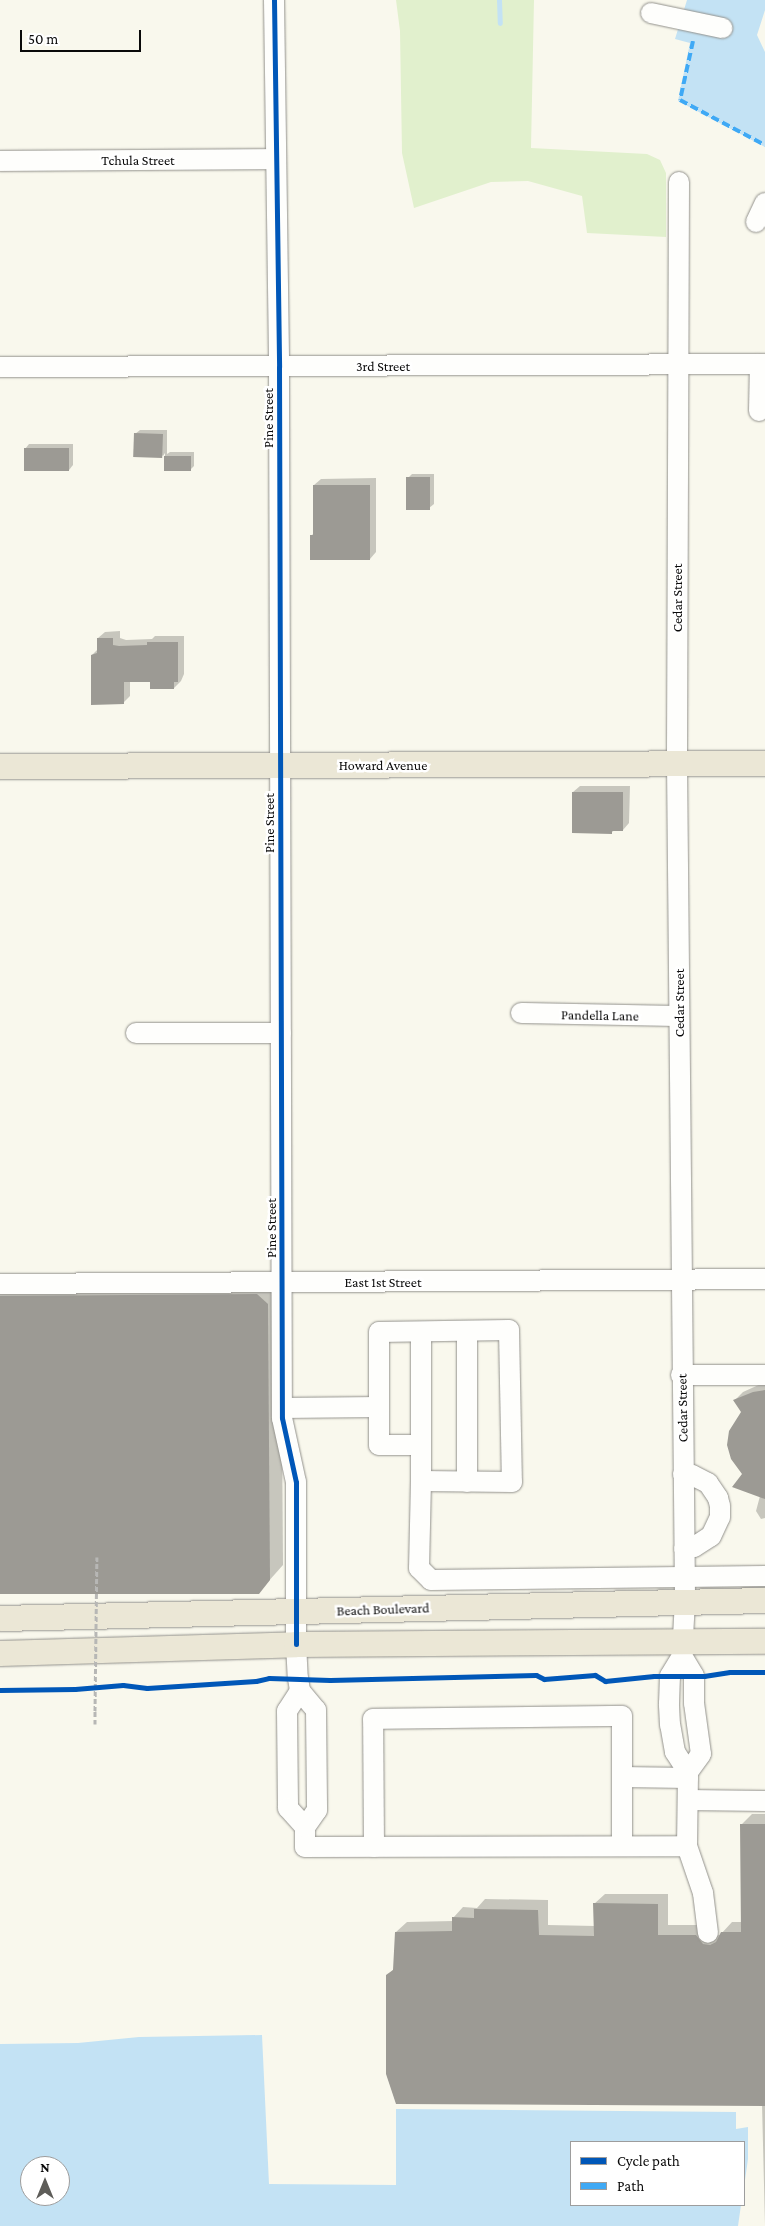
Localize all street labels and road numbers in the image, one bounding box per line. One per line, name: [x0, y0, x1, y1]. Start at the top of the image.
street label: Tchula Street: [101, 152, 175, 168]
street label: 3rd Street: [356, 358, 410, 374]
street label: Pine Street: [260, 388, 276, 448]
street label: Cedar Street: [669, 564, 685, 632]
street label: Howard Avenue: [339, 757, 427, 773]
street label: Pine Street: [261, 793, 277, 853]
street label: Cedar Street: [671, 969, 687, 1037]
street label: Pandella Lane: [561, 1006, 639, 1024]
street label: Pine Street: [263, 1198, 279, 1258]
street label: East 1st Street: [344, 1274, 422, 1290]
street label: Cedar Street: [673, 1374, 691, 1442]
street label: Beach Boulevard: [336, 1599, 430, 1619]

